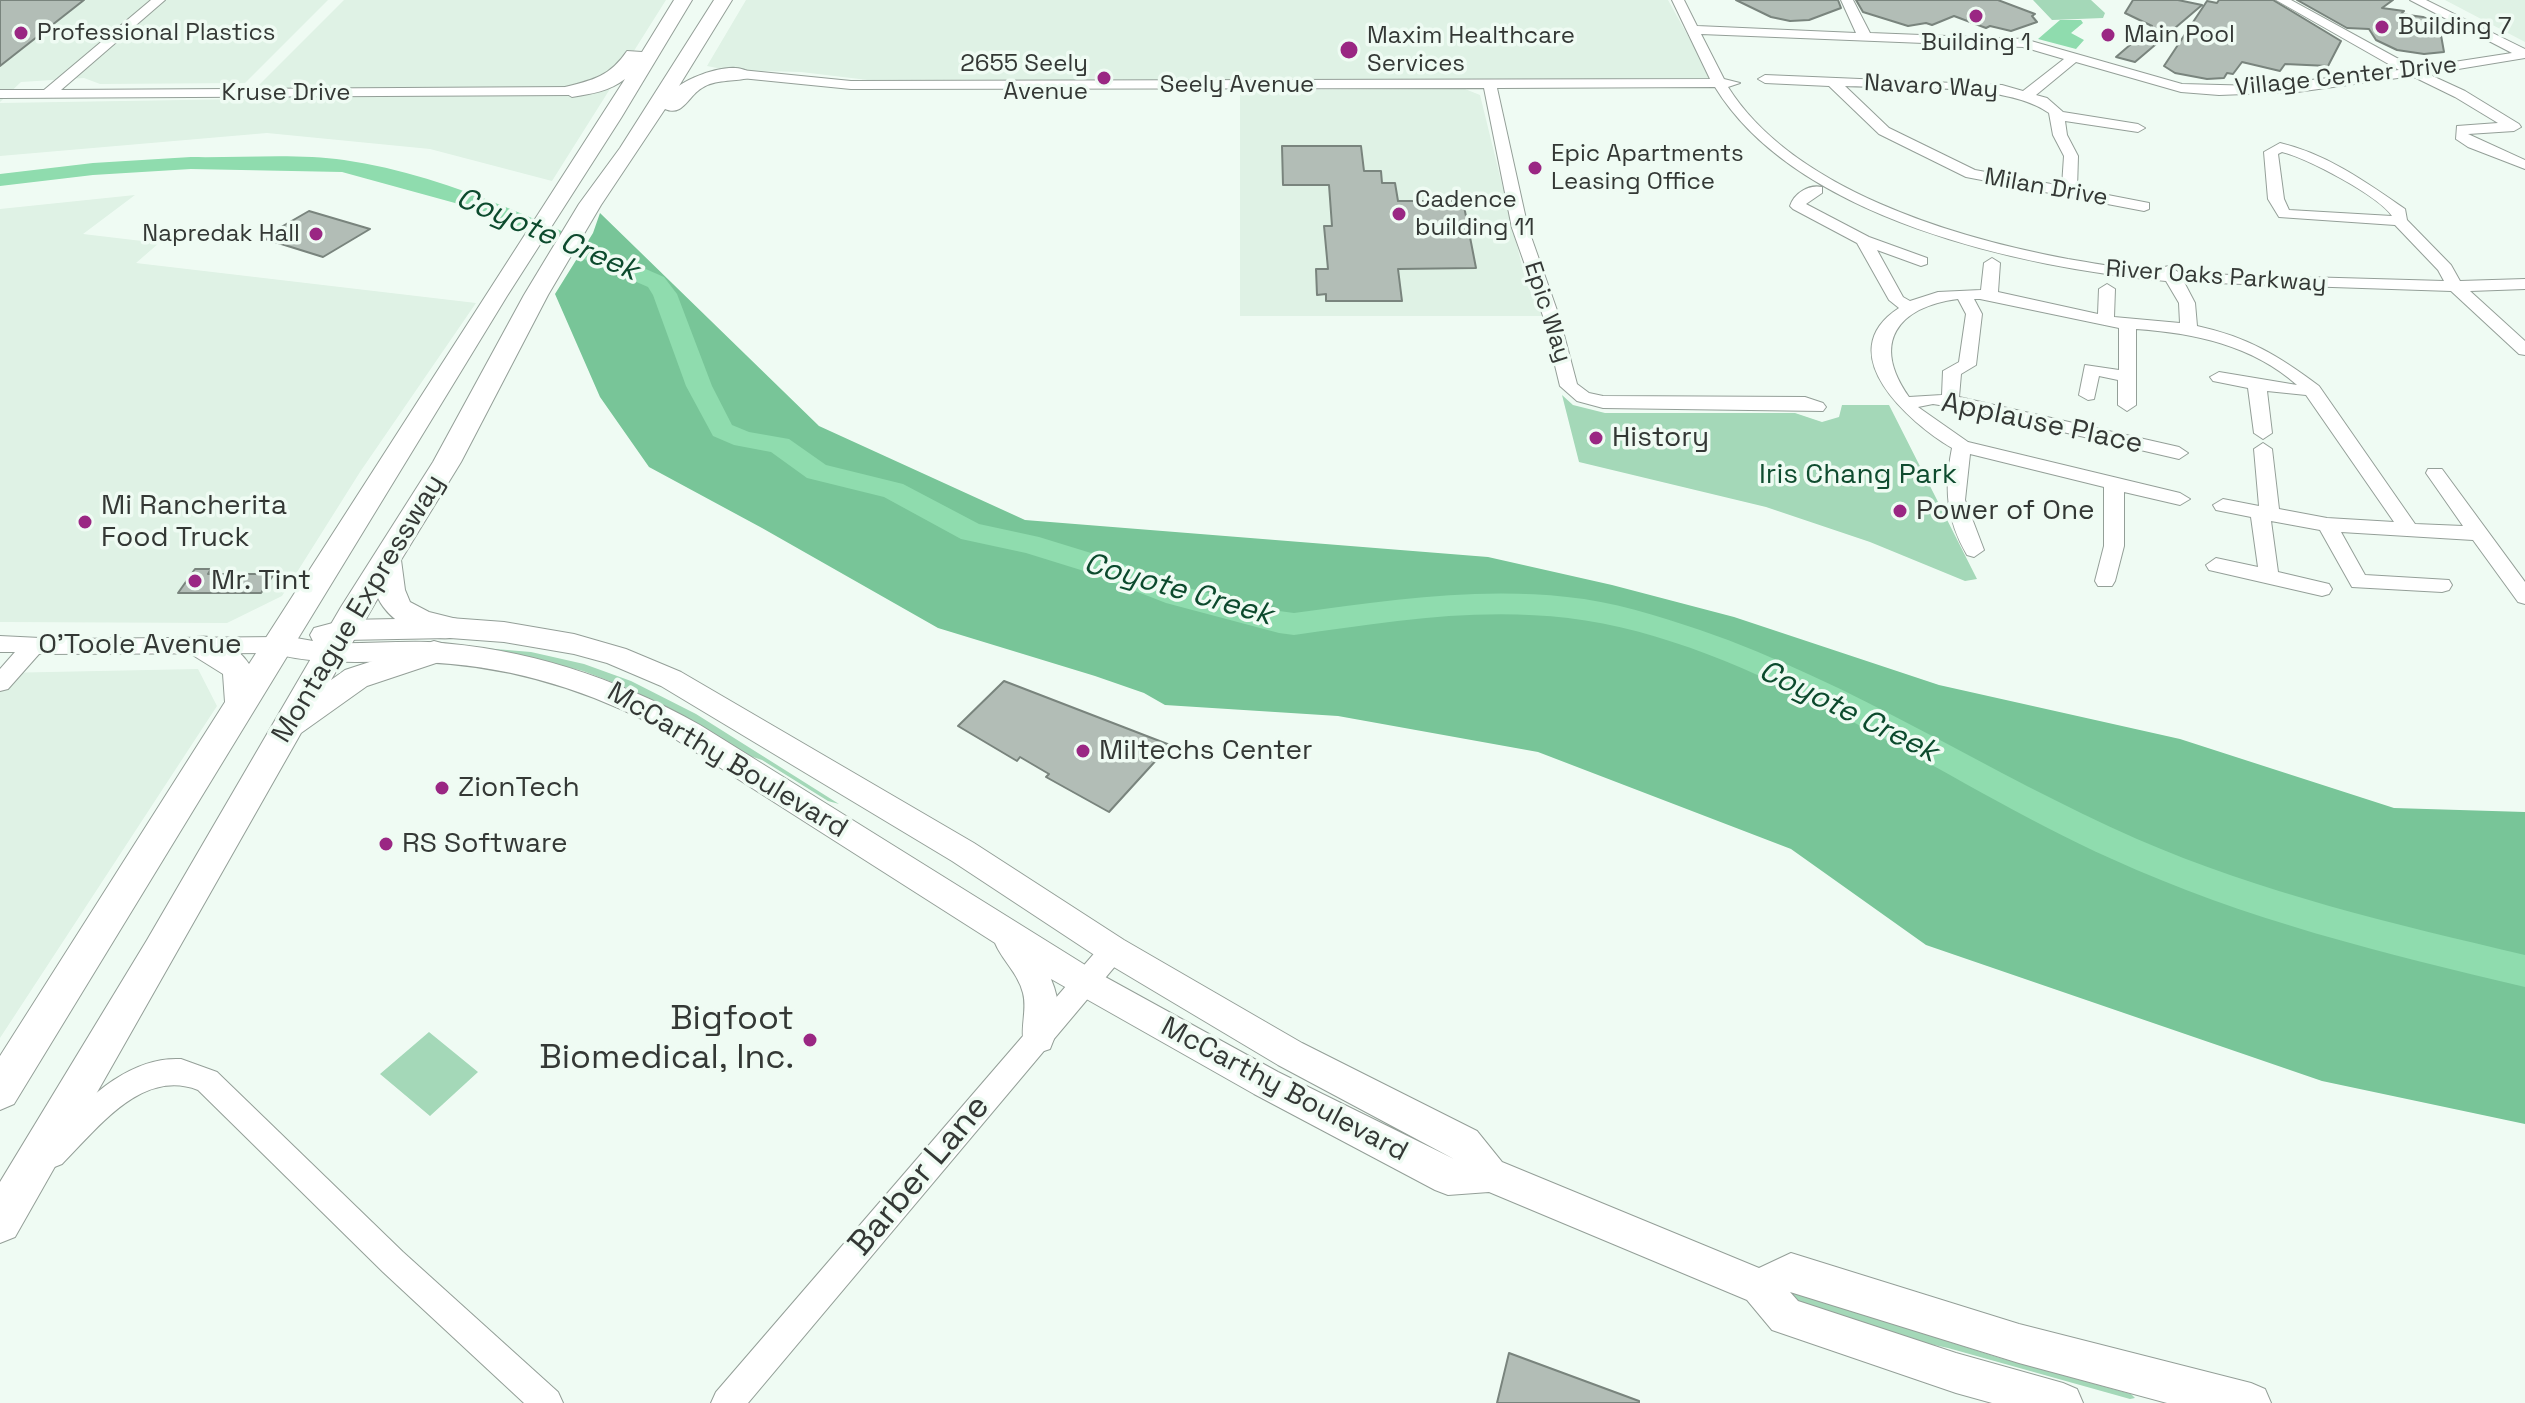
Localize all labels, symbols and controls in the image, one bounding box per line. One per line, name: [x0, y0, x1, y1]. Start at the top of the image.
marker: Building 1: [1967, 7, 1985, 25]
place label: Building 7: [2398, 13, 2511, 41]
marker: Building 7: [2373, 18, 2391, 36]
place label: Professional Plastics: [37, 19, 276, 47]
place label: Main Pool: [2124, 21, 2235, 49]
place label: Maxim Healthcare Services: [1367, 22, 1575, 78]
marker: Professional Plastics: [12, 24, 30, 42]
marker: Main Pool: [2099, 26, 2117, 44]
place label: Building 1: [1921, 29, 2031, 57]
marker: Maxim Healthcare Services: [1338, 39, 1360, 61]
place label: 2655 Seely Avenue: [960, 50, 1088, 106]
street label: Village Center Drive: [2233, 51, 2459, 103]
marker: 2655 Seely Avenue: [1095, 69, 1113, 87]
street label: Navaro Way: [1863, 69, 1999, 105]
street label: Seely Avenue: [1160, 71, 1314, 99]
street label: Kruse Drive: [222, 79, 350, 107]
place label: Epic Apartments Leasing Office: [1551, 140, 1744, 196]
marker: Epic Apartments Leasing Office: [1526, 159, 1544, 177]
street label: Milan Drive: [1982, 163, 2110, 213]
water label: Coyote Creek: [450, 180, 644, 290]
place label: Cadence building 11: [1415, 186, 1535, 242]
marker: Cadence building 11: [1390, 205, 1408, 223]
place label: Napredak Hall: [142, 220, 300, 248]
marker: Napredak Hall: [307, 225, 325, 243]
street label: River Oaks Parkway: [2105, 255, 2327, 299]
street label: Epic Way: [1517, 258, 1577, 366]
street label: Applause Place: [1938, 386, 2146, 462]
place label: History: [1612, 421, 1709, 455]
marker: History: [1587, 429, 1605, 447]
park label: Iris Chang Park: [1759, 458, 1957, 492]
street label: Montague Expressway: [266, 469, 452, 749]
place label: Mi Rancherita Food Truck: [101, 489, 287, 555]
place label: Power of One: [1916, 494, 2095, 528]
marker: Power of One: [1891, 502, 1909, 520]
marker: Mi Rancherita Food Truck: [76, 513, 94, 531]
water label: Coyote Creek: [1080, 546, 1276, 634]
place label: Mr. Tint: [211, 564, 311, 598]
marker: Mr. Tint: [186, 572, 204, 590]
street label: O’Toole Avenue: [38, 628, 242, 662]
water label: Coyote Creek: [1753, 653, 1943, 771]
street label: McCarthy Boulevard: [601, 676, 853, 846]
place label: Miltechs Center: [1099, 734, 1313, 768]
marker: Miltechs Center: [1074, 742, 1092, 760]
place label: ZionTech: [458, 771, 580, 805]
marker: ZionTech: [433, 779, 451, 797]
place label: RS Software: [402, 827, 568, 861]
marker: RS Software: [377, 835, 395, 853]
place label: Bigfoot Biomedical, Inc.: [539, 1000, 794, 1080]
street label: McCarthy Boulevard: [1155, 1011, 1413, 1169]
marker: Bigfoot Biomedical, Inc.: [801, 1031, 819, 1049]
street label: Barber Lane: [841, 1087, 999, 1265]

